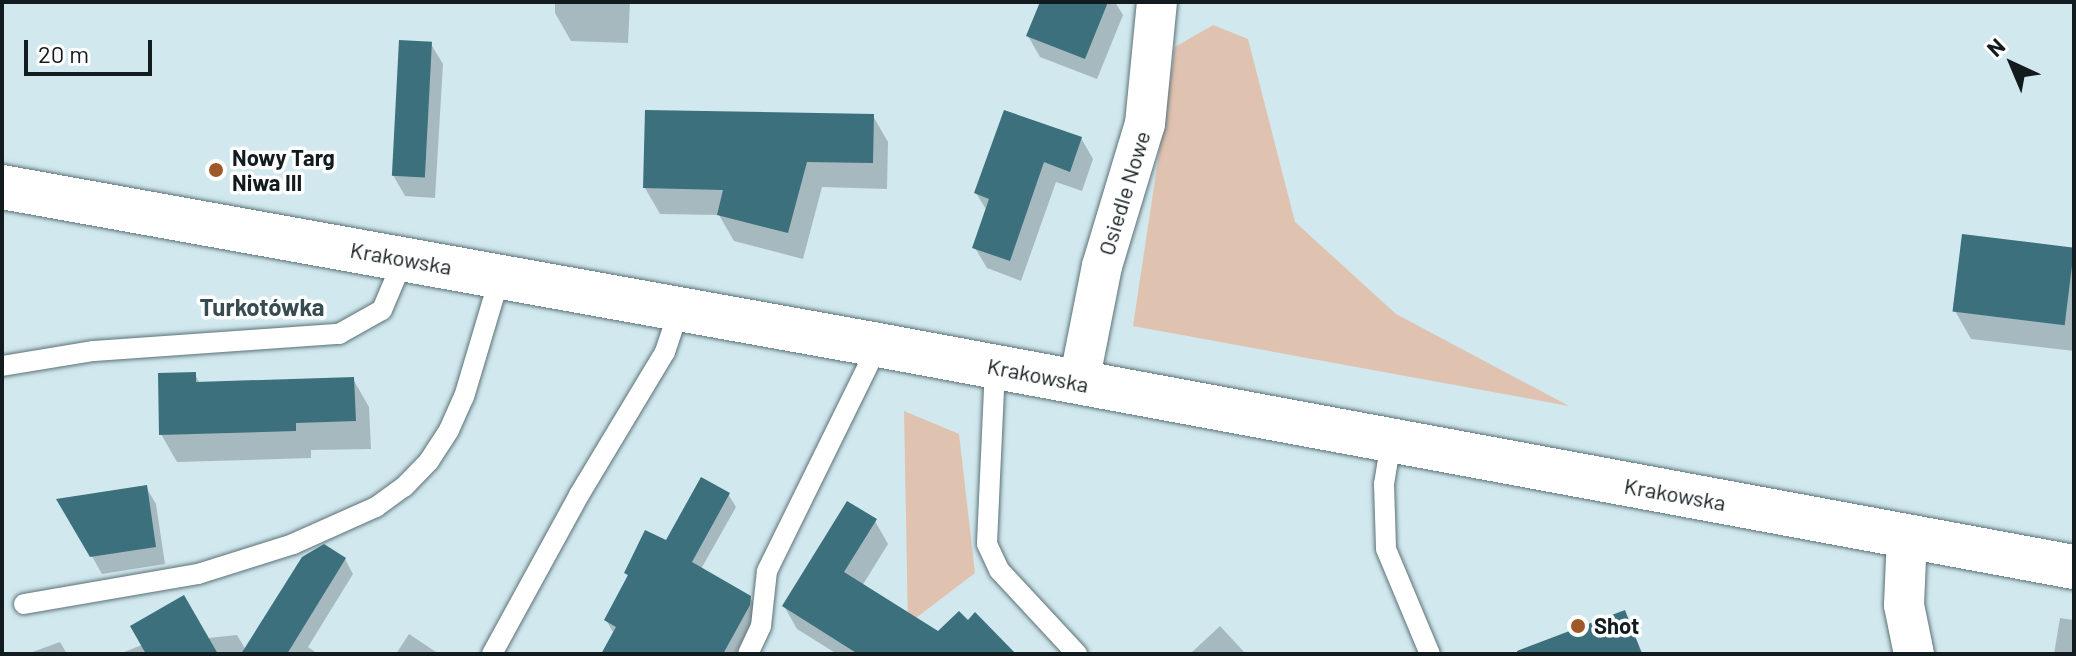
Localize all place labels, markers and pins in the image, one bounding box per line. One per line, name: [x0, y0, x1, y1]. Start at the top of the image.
place label: Nowy Targ Niwa III: [232, 144, 335, 196]
marker: Nowy Targ Niwa III: [207, 161, 225, 179]
place label: Shot: [1594, 613, 1639, 639]
marker: Shot: [1569, 617, 1587, 635]

